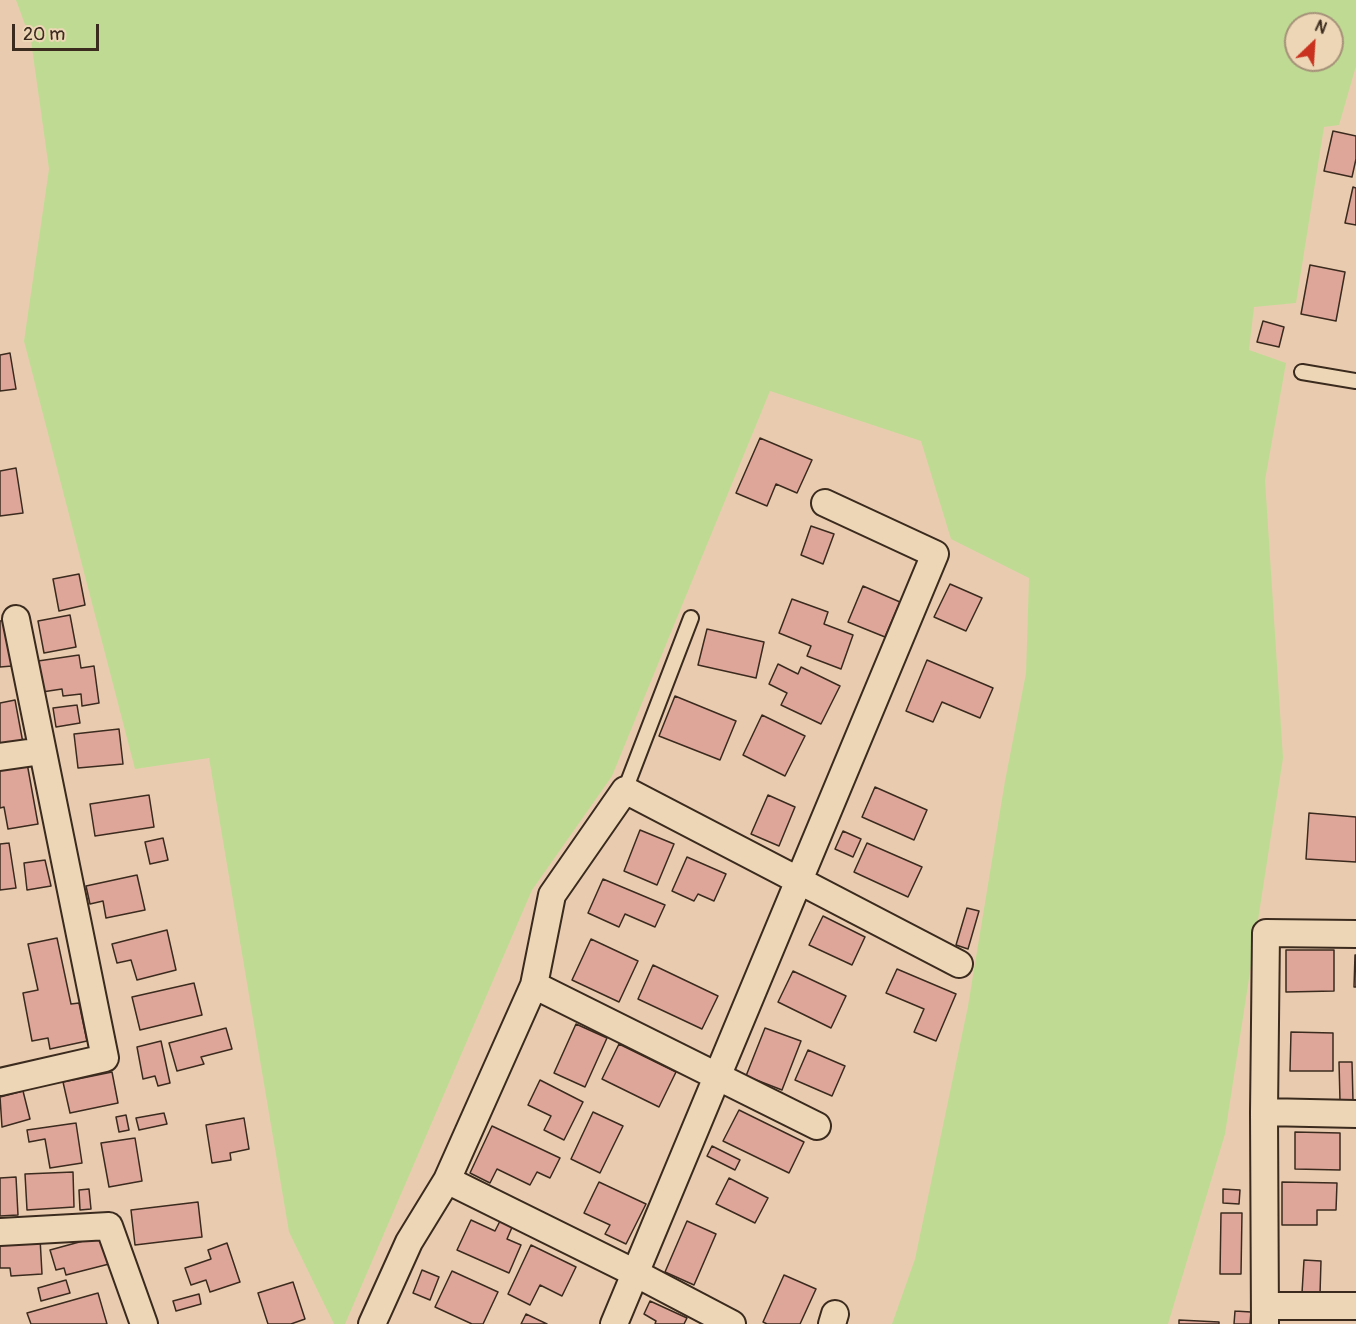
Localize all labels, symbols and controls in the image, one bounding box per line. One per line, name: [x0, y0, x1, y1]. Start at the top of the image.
scale bar: [15, 12, 102, 50]
north arrow: [1284, 12, 1344, 72]
text: N: [1312, 16, 1330, 39]
text: 20 m: [23, 23, 65, 46]

